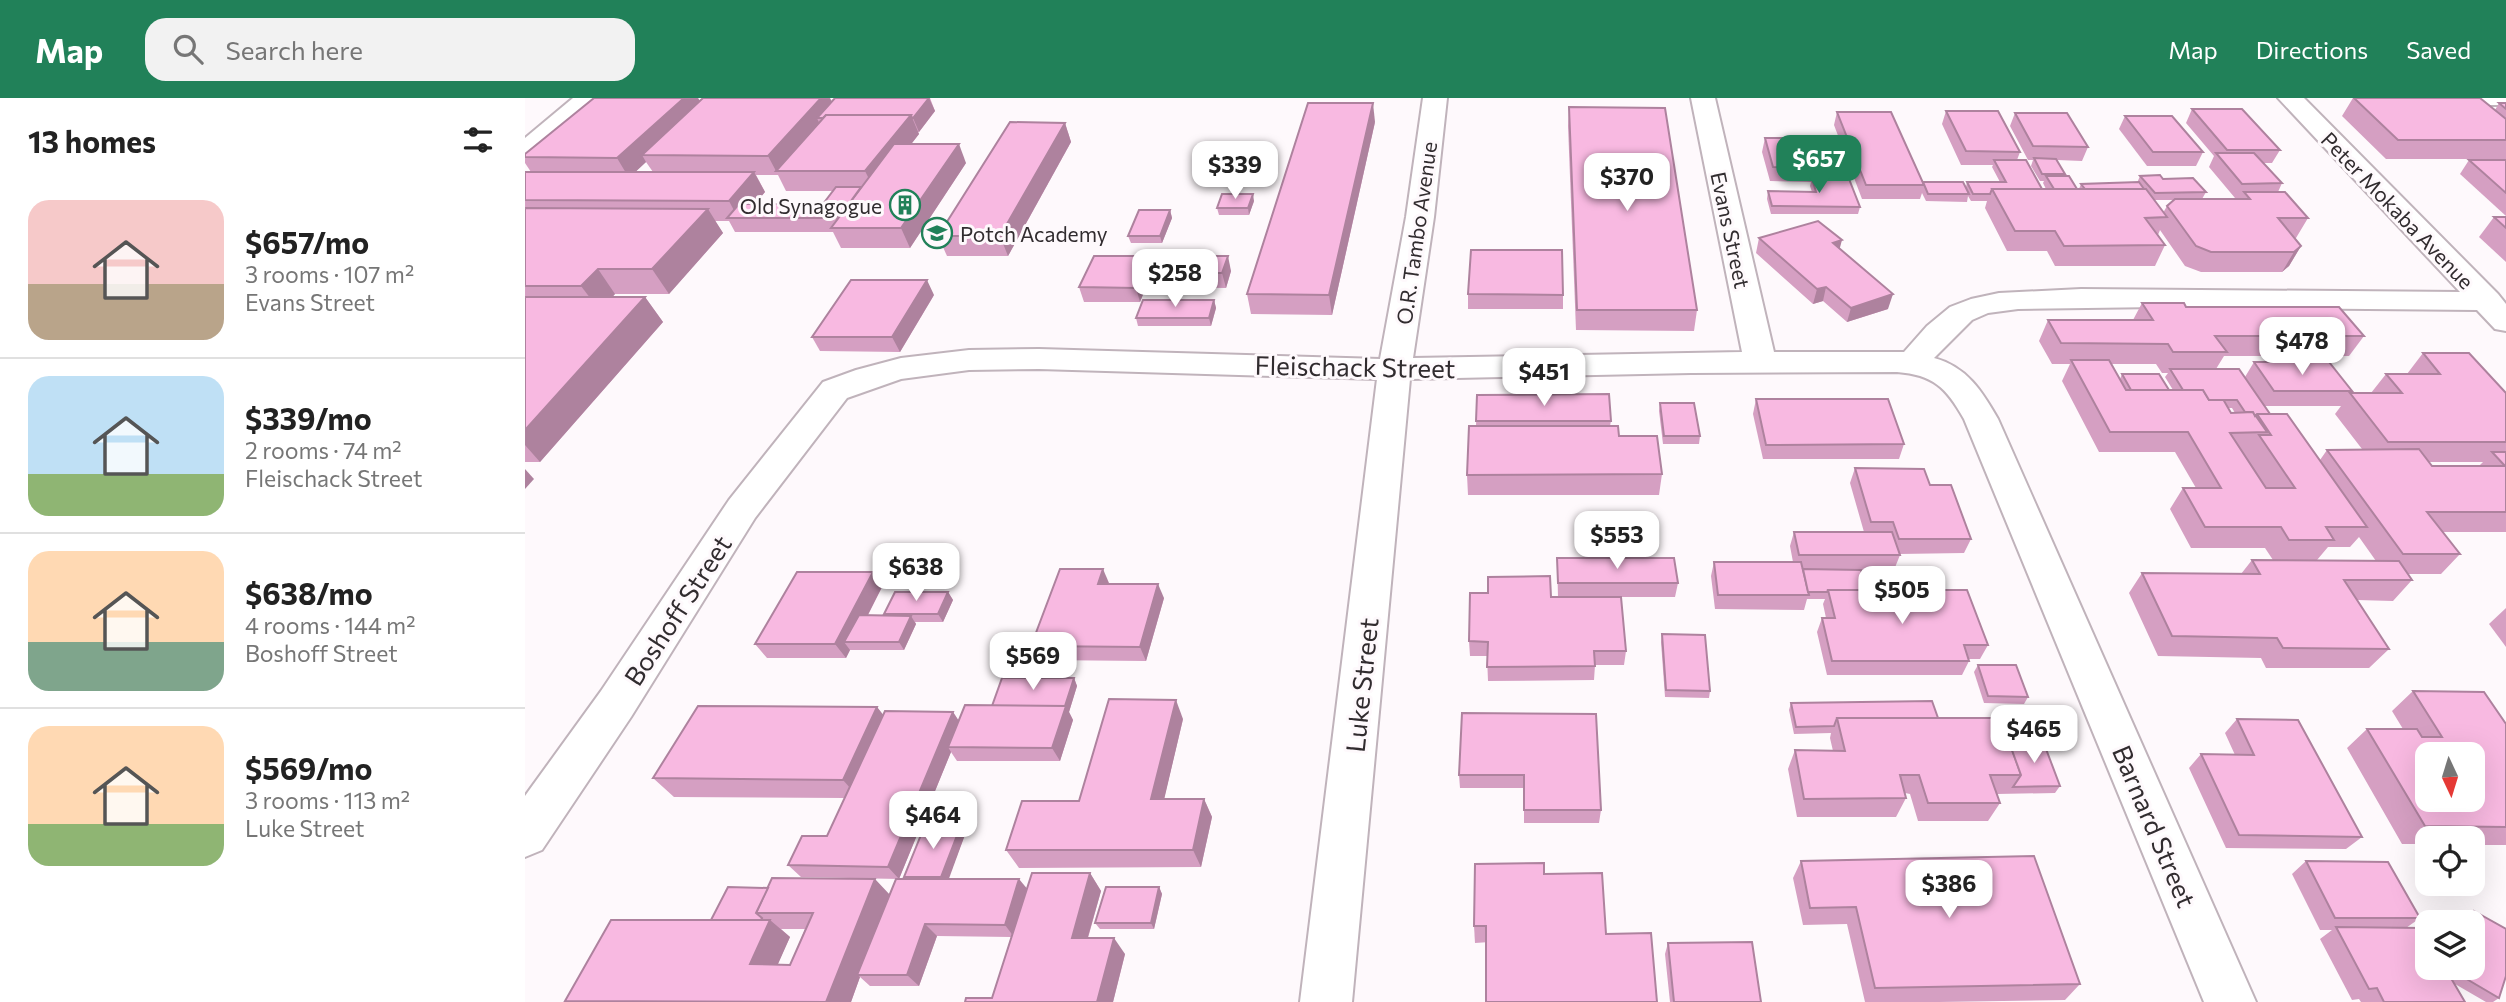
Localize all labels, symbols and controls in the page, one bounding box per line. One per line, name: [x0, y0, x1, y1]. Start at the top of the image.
search box: [145, 18, 635, 81]
text: Map: [35, 29, 103, 70]
icon: search: [169, 30, 207, 68]
text: Search here: [225, 34, 363, 65]
text: Map: [2168, 35, 2218, 64]
text: Directions: [2256, 35, 2368, 64]
text: Saved: [2406, 35, 2471, 64]
icon: filters: [459, 121, 497, 159]
text: 13 homes: [28, 122, 156, 159]
street label: Peter Mokaba Avenue: [2317, 126, 2479, 294]
pin: $657: [1778, 136, 1860, 195]
street label: O.R. Tambo Avenue: [1391, 140, 1441, 326]
pin: $339: [1194, 141, 1276, 201]
text: $657: [1792, 144, 1846, 172]
text: $339: [1208, 150, 1262, 178]
pin: $370: [1586, 153, 1668, 213]
text: $370: [1600, 162, 1654, 190]
street label: Evans Street: [1706, 169, 1756, 291]
building icon: Old Synagogue: [888, 188, 922, 222]
place label: Old Synagogue: [740, 193, 882, 218]
school or university icon: Potch Academy: [920, 216, 954, 250]
place label: Potch Academy: [960, 221, 1108, 246]
text: $657/mo: [245, 223, 369, 260]
icon: home: [84, 228, 168, 312]
pin: $258: [1134, 250, 1216, 309]
text: $258: [1148, 258, 1202, 286]
text: 3 rooms · 107 m²: [245, 260, 414, 288]
text: Evans Street: [245, 288, 375, 316]
pin: $478: [2261, 317, 2343, 377]
text: $478: [2275, 326, 2329, 354]
pin: $451: [1503, 348, 1585, 408]
street label: Fleischack Street: [1254, 349, 1456, 383]
text: $451: [1518, 357, 1570, 385]
text: $339/mo: [245, 399, 372, 436]
icon: home: [84, 404, 168, 488]
text: 2 rooms · 74 m²: [245, 436, 401, 464]
text: Fleischack Street: [245, 464, 422, 492]
pin: $553: [1576, 512, 1658, 571]
text: $553: [1590, 520, 1644, 548]
street label: Boshoff Street: [617, 529, 737, 691]
pin: $638: [875, 544, 957, 603]
text: $638: [889, 552, 943, 580]
pin: $505: [1861, 566, 1943, 626]
text: $638/mo: [245, 574, 373, 611]
text: $505: [1874, 575, 1930, 603]
icon: home: [84, 579, 168, 663]
text: 4 rooms · 144 m²: [245, 611, 415, 639]
street label: Luke Street: [1339, 616, 1383, 754]
pin: $569: [992, 632, 1074, 692]
text: Boshoff Street: [245, 639, 398, 667]
text: $569: [1006, 641, 1060, 669]
pin: $465: [1993, 706, 2075, 765]
text: $465: [2007, 714, 2061, 742]
street label: Barnard Street: [2107, 740, 2203, 912]
north arrow: [2415, 742, 2485, 812]
map controls: [2415, 742, 2485, 980]
text: $569/mo: [245, 749, 372, 786]
icon: home: [84, 754, 168, 838]
text: 3 rooms · 113 m²: [245, 786, 410, 814]
pin: $464: [892, 792, 974, 851]
text: $464: [905, 800, 961, 828]
text: Luke Street: [245, 814, 365, 842]
button: locate: [2415, 826, 2485, 896]
pin: $386: [1908, 860, 1990, 920]
text: $386: [1921, 869, 1977, 897]
button: layers: [2415, 910, 2485, 980]

